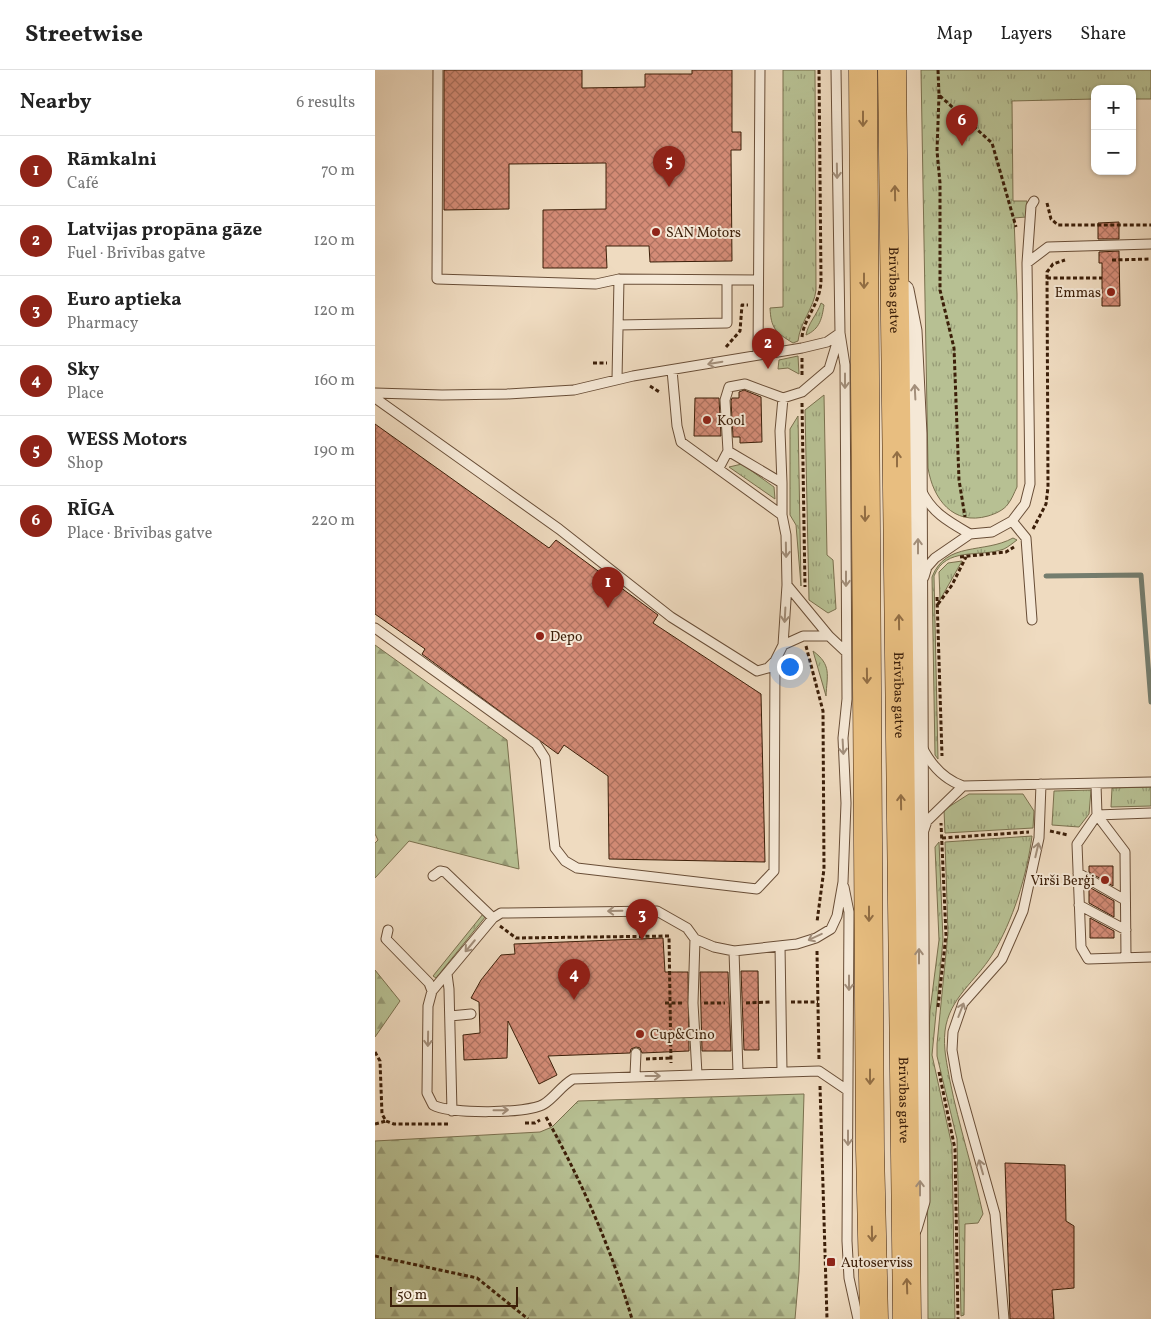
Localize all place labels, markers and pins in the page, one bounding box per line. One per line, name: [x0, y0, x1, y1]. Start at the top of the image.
pin: 6: [946, 105, 978, 146]
pin: 5: [653, 146, 685, 187]
place label: SAN Motors: [666, 224, 741, 243]
marker: SAN Motors: [650, 226, 662, 238]
place label: Emmas: [1055, 284, 1101, 303]
marker: Emmas: [1105, 286, 1117, 298]
pin: 2: [752, 328, 784, 369]
place label: Kool: [717, 412, 745, 431]
marker: Kool: [701, 414, 713, 426]
pin: 1: [592, 567, 624, 608]
place label: Depo: [550, 628, 582, 647]
marker: Depo: [534, 630, 546, 642]
place label: Virši Berģi: [1030, 872, 1095, 891]
marker: Virši Berģi: [1099, 874, 1111, 886]
pin: 3: [626, 899, 658, 940]
pin: 4: [558, 959, 590, 1000]
place label: Cup&Cino: [650, 1026, 715, 1045]
marker: Cup&Cino: [634, 1028, 646, 1040]
place label: Autoserviss: [841, 1254, 913, 1273]
marker: Autoserviss: [825, 1256, 837, 1268]

